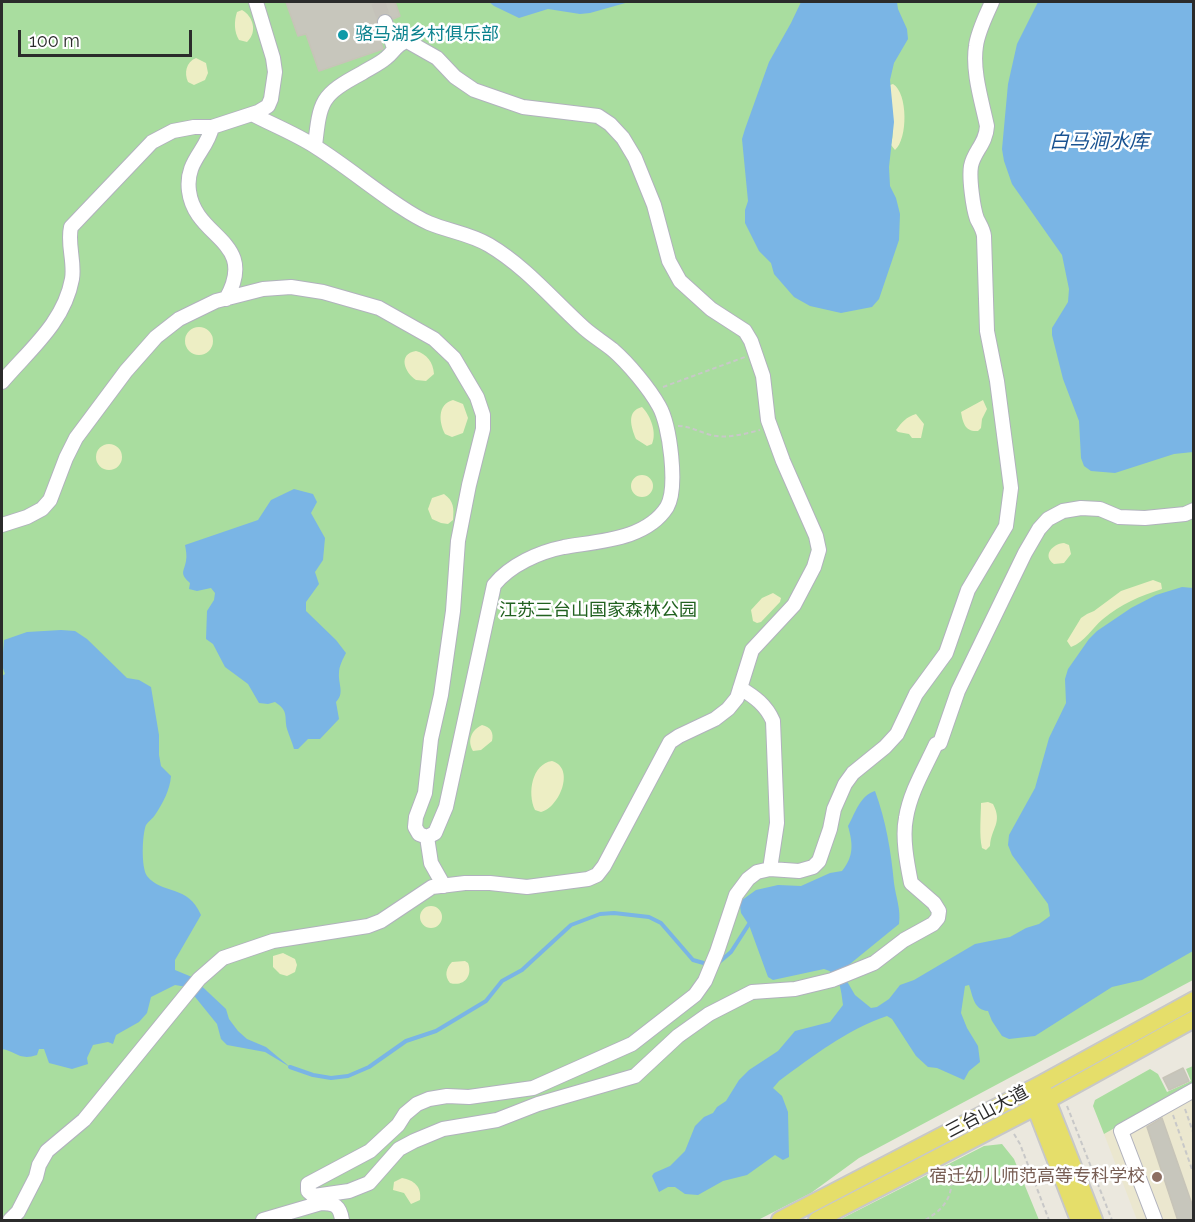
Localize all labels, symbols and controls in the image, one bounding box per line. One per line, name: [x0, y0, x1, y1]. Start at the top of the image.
scale bar: [21, 18, 195, 56]
place label: 骆马湖乡村俱乐部: [355, 24, 499, 46]
marker: 骆马湖乡村俱乐部: [336, 28, 350, 42]
text: 100 m: [29, 30, 80, 51]
water label: 白马涧水库: [1049, 130, 1149, 154]
park label: 江苏三台山国家森林公园: [499, 600, 697, 622]
street label: 三台山大道: [942, 1081, 1032, 1143]
place label: 宿迁幼儿师范高等专科学校: [929, 1166, 1145, 1188]
marker: 宿迁幼儿师范高等专科学校: [1150, 1170, 1164, 1184]

